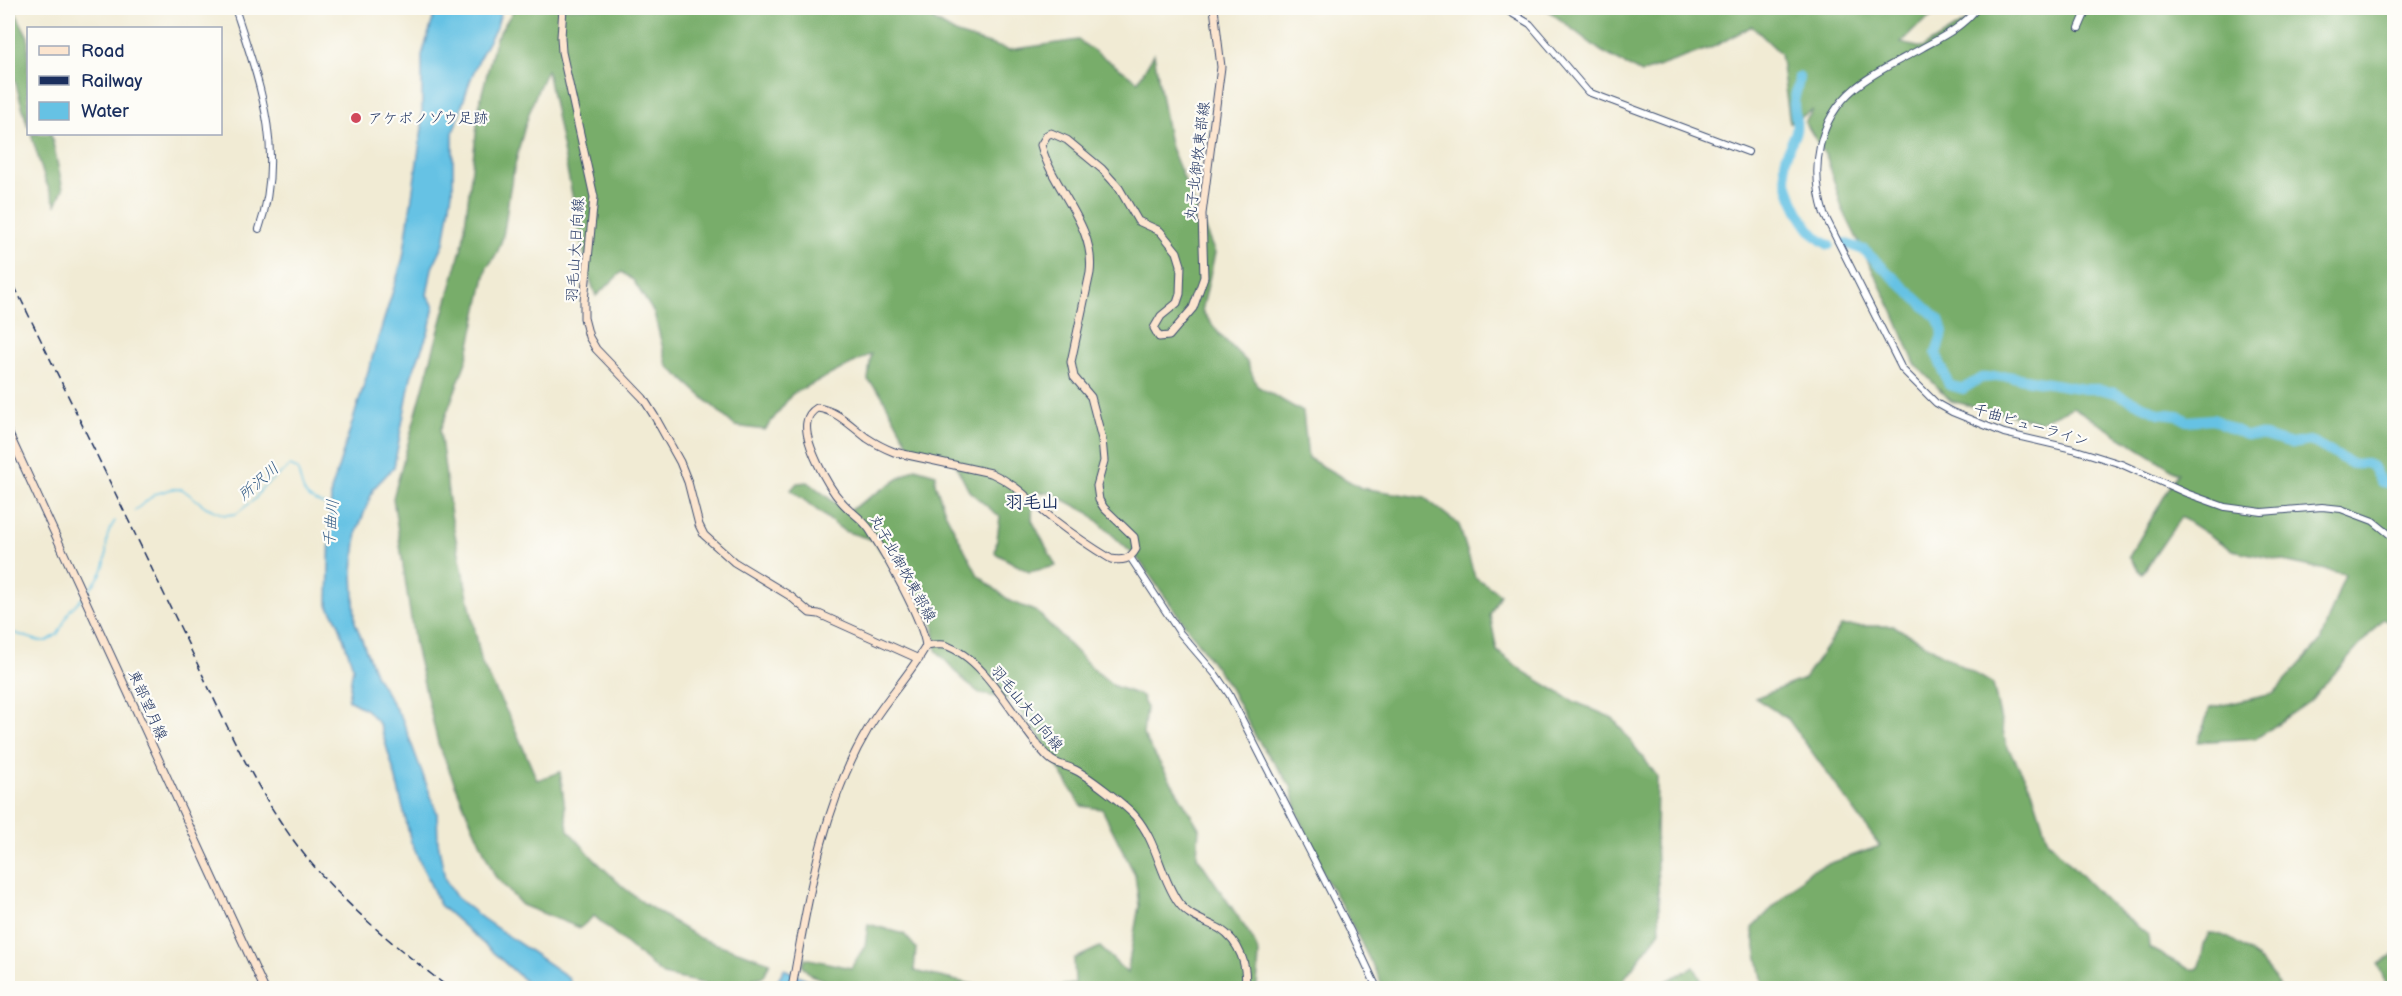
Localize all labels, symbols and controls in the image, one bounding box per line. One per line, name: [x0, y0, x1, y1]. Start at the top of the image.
legend: [27, 27, 222, 135]
text: Road: [81, 41, 125, 62]
text: Railway: [81, 71, 143, 92]
street label: 丸子北御牧東部線: [1181, 100, 1214, 222]
text: Water: [81, 101, 129, 122]
place label: アケボノゾウ足跡: [368, 109, 488, 128]
marker: アケボノゾウ足跡: [349, 111, 363, 125]
street label: 羽毛山大日向線: [562, 197, 589, 303]
street label: 千曲ビューライン: [1971, 400, 2091, 451]
water label: 所沢川: [235, 459, 283, 505]
district label: 羽毛山: [1005, 492, 1059, 513]
water label: 千曲川: [320, 498, 343, 548]
street label: 丸子北御牧東部線: [865, 511, 940, 625]
street label: 羽毛山大日向線: [986, 662, 1067, 755]
street label: 東部望月線: [124, 667, 171, 743]

